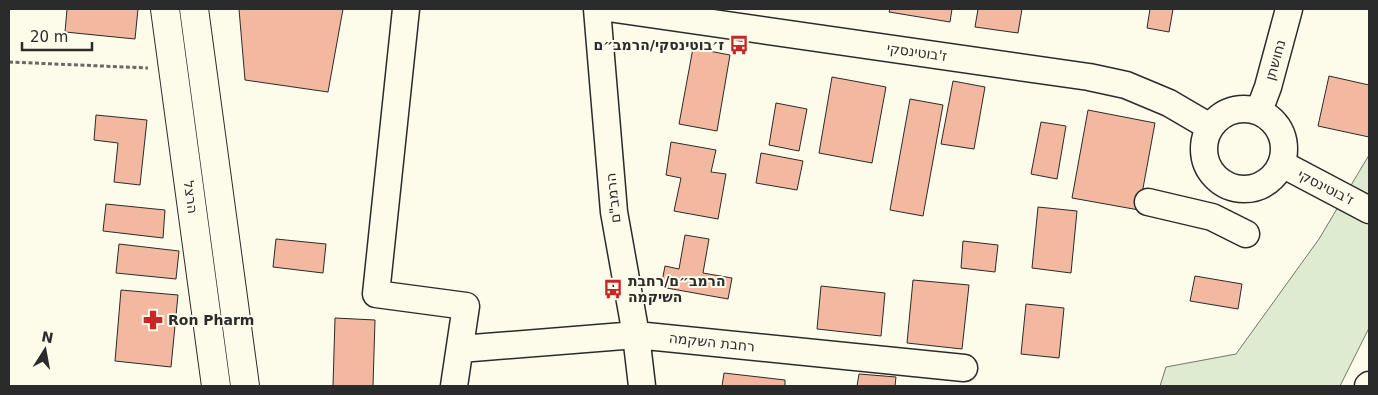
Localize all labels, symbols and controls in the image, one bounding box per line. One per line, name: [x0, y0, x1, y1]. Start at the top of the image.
scale bar: [22, 20, 92, 52]
text: 20 m: [30, 28, 68, 46]
bus stop icon: ז׳בוטינסקי/הרמב״ם: [728, 34, 750, 56]
place label: ז׳בוטינסקי/הרמב״ם: [593, 37, 724, 53]
street label: נחושתן: [1262, 38, 1288, 82]
street label: ז'בוטינסקי: [886, 40, 948, 64]
street label: ז'בוטינסקי: [1295, 166, 1357, 208]
street label: הרמב"ם: [602, 172, 624, 224]
street label: הרצל: [181, 179, 201, 215]
place label: הרמב״ם/רחבת השיקמה: [628, 273, 726, 305]
bus stop icon: הרמב״ם/רחבת השיקמה: [602, 278, 624, 300]
pharmacy icon: Ron Pharm: [142, 309, 164, 331]
place label: Ron Pharm: [168, 312, 254, 328]
north arrow: [20, 325, 70, 375]
text: N: [40, 328, 55, 346]
street label: רחבת השקמה: [668, 330, 756, 354]

